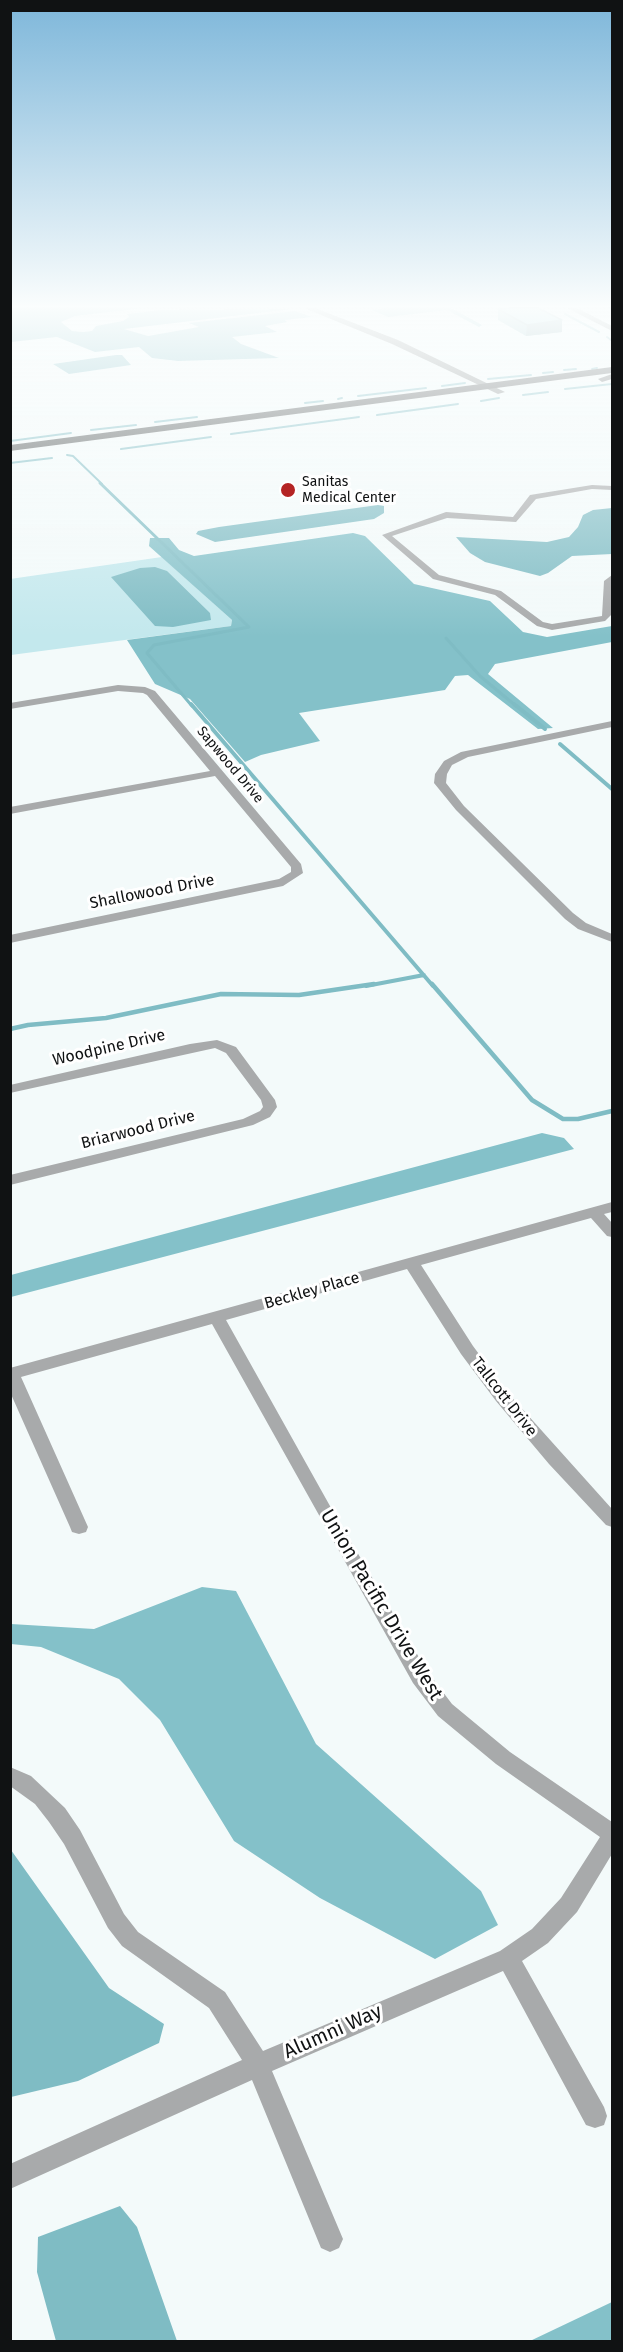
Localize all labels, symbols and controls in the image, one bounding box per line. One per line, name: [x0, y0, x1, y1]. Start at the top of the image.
place label: Sanitas Medical Center: [302, 474, 396, 506]
marker: Sanitas Medical Center: [279, 481, 297, 499]
street label: Sapwood Drive: [193, 723, 267, 807]
street label: Shallowood Drive: [88, 870, 216, 914]
street label: Woodpine Drive: [51, 1026, 167, 1070]
street label: Briarwood Drive: [79, 1107, 197, 1153]
street label: Beckley Place: [262, 1268, 362, 1314]
street label: Tallcott Drive: [467, 1354, 541, 1440]
street label: Union Pacific Drive West: [315, 1505, 447, 1705]
street label: Alumni Way: [280, 2000, 386, 2064]

